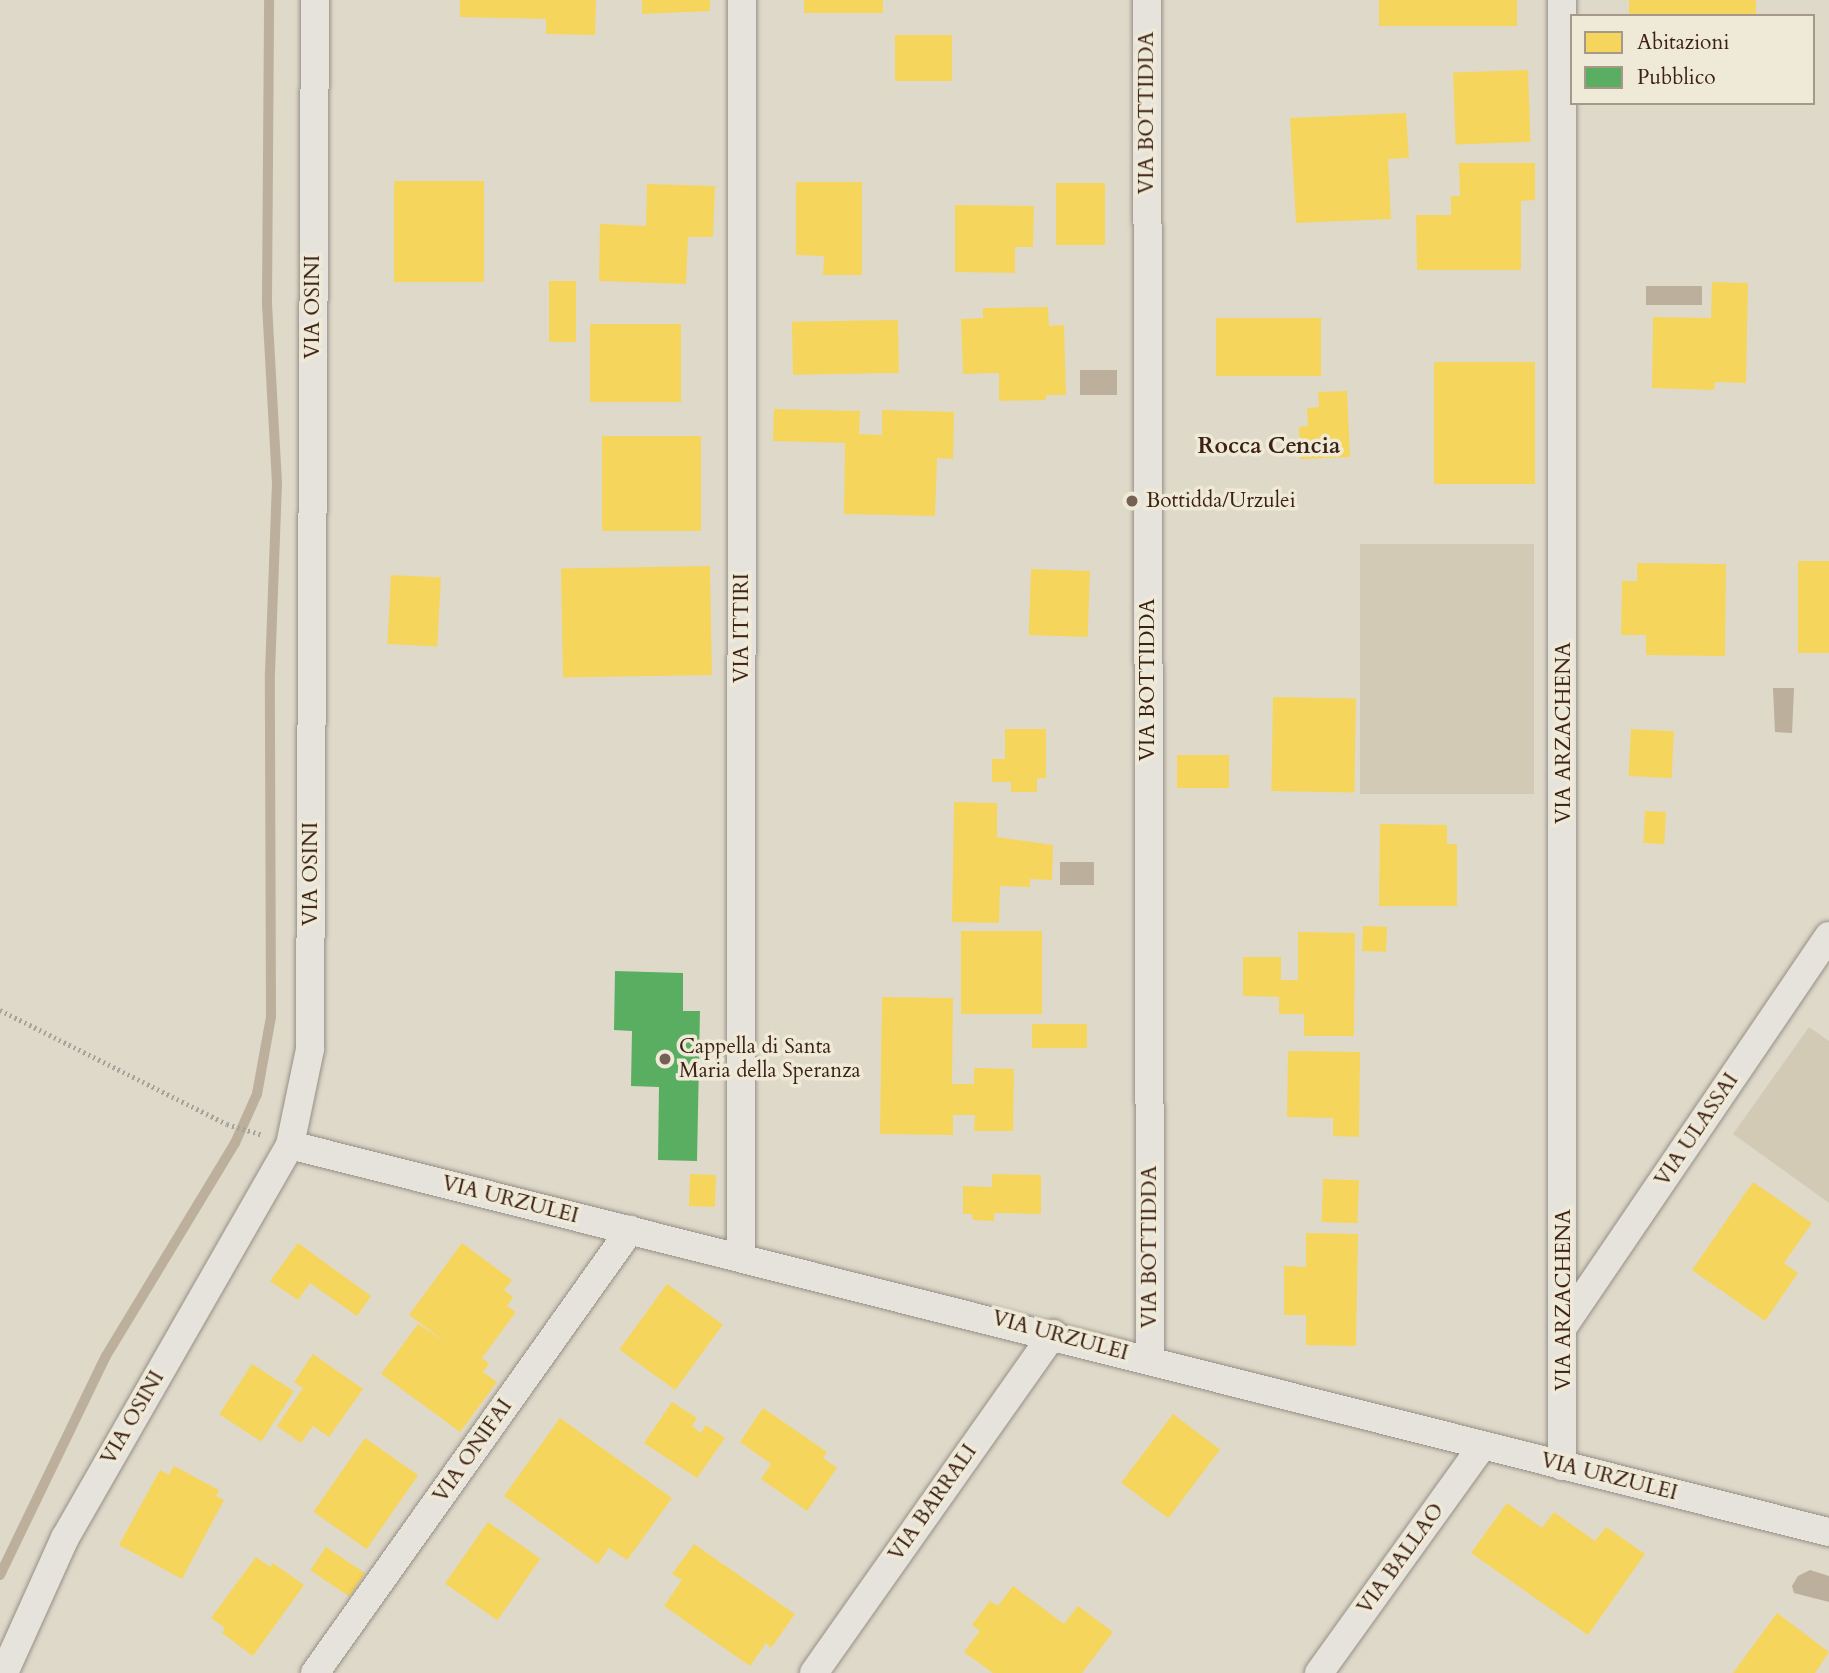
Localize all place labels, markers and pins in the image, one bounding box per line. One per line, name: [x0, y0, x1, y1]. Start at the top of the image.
place label: Bottidda/Urzulei: [1146, 488, 1296, 514]
marker: Bottidda/Urzulei: [1124, 493, 1140, 509]
place label: Cappella di Santa Maria della Speranza: [679, 1034, 861, 1084]
marker: Cappella di Santa Maria della Speranza: [657, 1051, 673, 1067]

